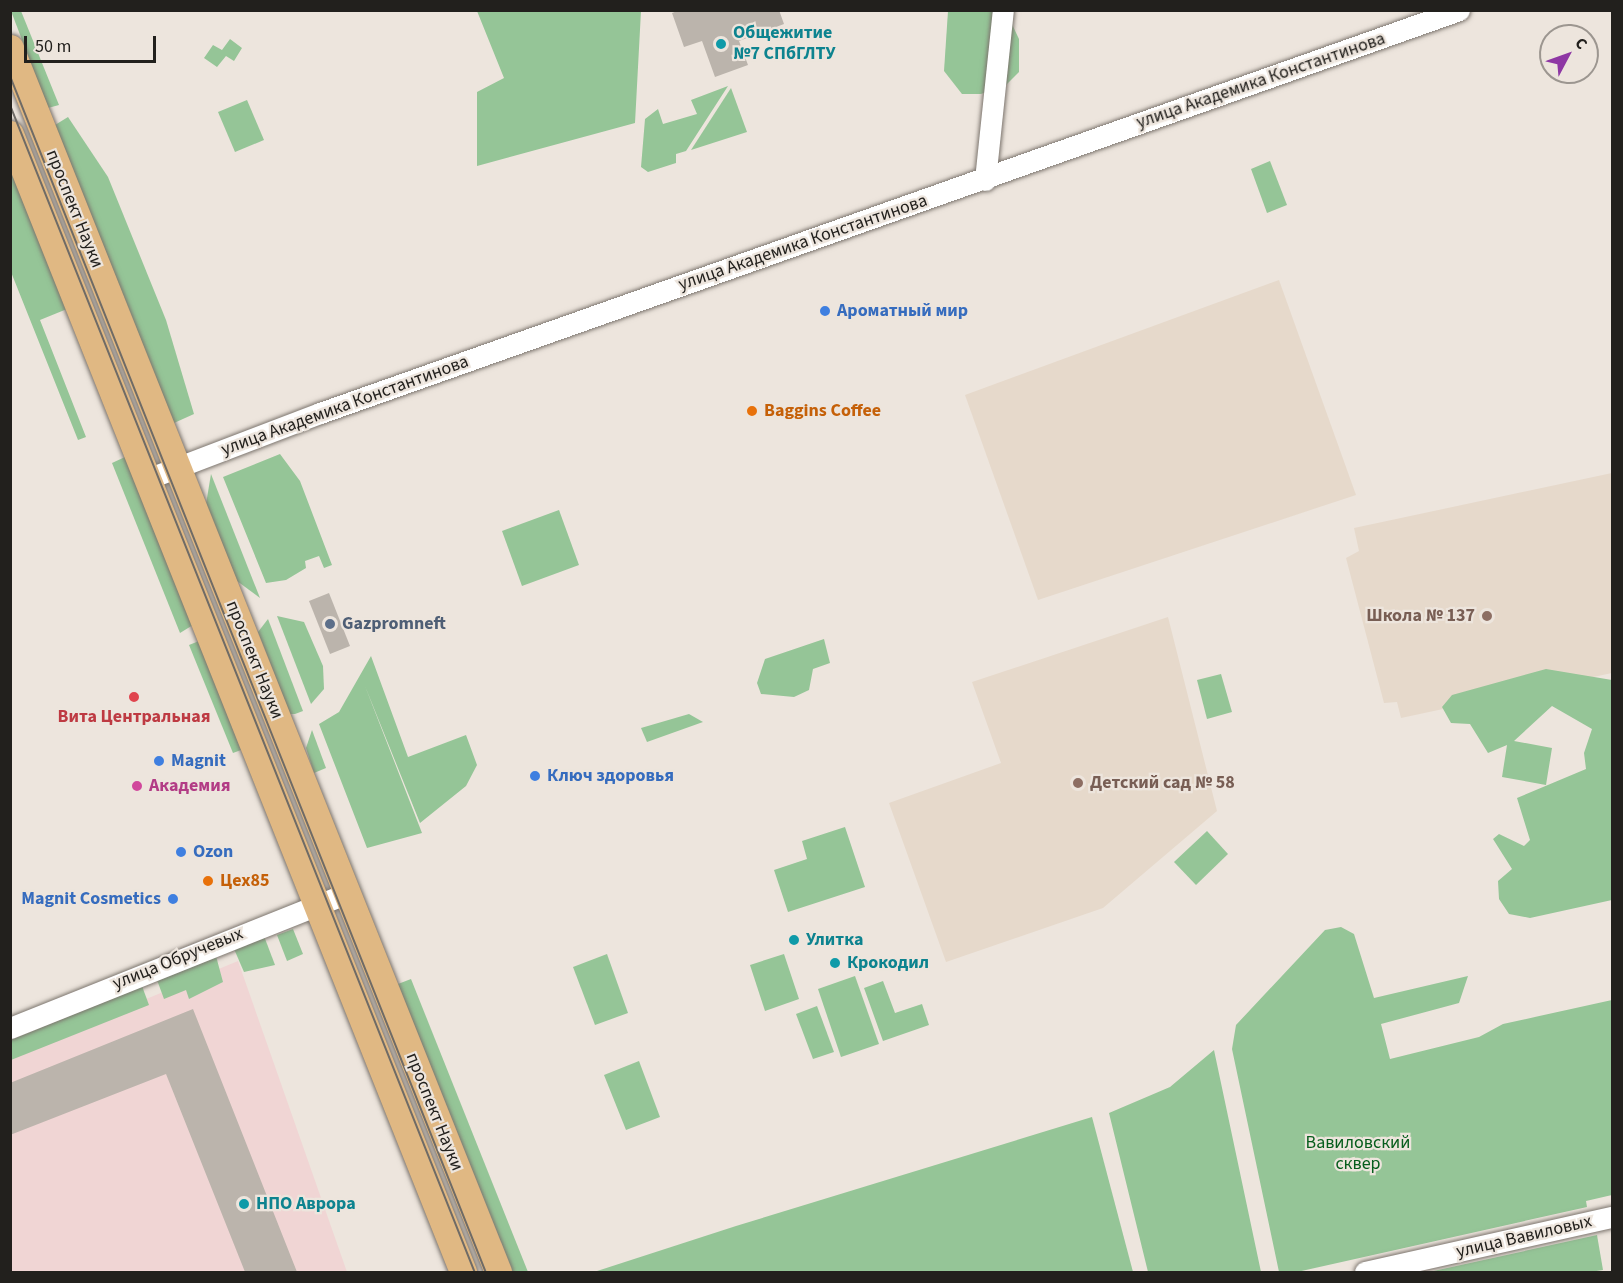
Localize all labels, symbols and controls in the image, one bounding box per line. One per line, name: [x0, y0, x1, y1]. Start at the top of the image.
place label: Общежитие №7 СПбГЛТУ: [733, 23, 836, 66]
scale bar: [27, 24, 159, 62]
north arrow: [1539, 24, 1599, 84]
street label: улица Академика Константинова: [1134, 28, 1388, 134]
text: С: [1570, 33, 1592, 54]
text: 50 m: [35, 34, 71, 59]
marker: Общежитие №7 СПбГЛТУ: [714, 37, 728, 51]
street label: проспект Науки: [40, 147, 108, 271]
street label: улица Академика Константинова: [676, 190, 930, 296]
place label: Ароматный мир: [837, 300, 968, 322]
marker: Ароматный мир: [818, 304, 832, 318]
street label: улица Академика Константинова: [218, 351, 472, 461]
place label: Baggins Coffee: [764, 400, 881, 422]
marker: Baggins Coffee: [745, 404, 759, 418]
street label: проспект Науки: [220, 598, 288, 722]
place label: Школа № 137: [1366, 605, 1475, 627]
marker: Школа № 137: [1480, 609, 1494, 623]
place label: Gazpromneft: [342, 613, 446, 635]
marker: Gazpromneft: [323, 617, 337, 631]
marker: Вита Центральная: [127, 690, 141, 704]
place label: Вита Центральная: [58, 706, 210, 728]
place label: Magnit: [171, 750, 226, 772]
marker: Magnit: [152, 754, 166, 768]
place label: Ключ здоровья: [547, 765, 674, 787]
marker: Ключ здоровья: [528, 769, 542, 783]
place label: Детский сад № 58: [1090, 772, 1235, 794]
place label: Академия: [149, 775, 231, 797]
marker: Детский сад № 58: [1071, 776, 1085, 790]
marker: Академия: [130, 779, 144, 793]
place label: Ozon: [193, 841, 233, 863]
marker: Ozon: [174, 845, 188, 859]
place label: Цех85: [220, 870, 270, 892]
marker: Цех85: [201, 874, 215, 888]
place label: Magnit Cosmetics: [21, 888, 161, 910]
marker: Magnit Cosmetics: [166, 892, 180, 906]
street label: улица Обручевых: [110, 923, 246, 995]
place label: Улитка: [806, 929, 863, 951]
marker: Улитка: [787, 933, 801, 947]
place label: Крокодил: [847, 952, 929, 974]
marker: Крокодил: [828, 956, 842, 970]
street label: проспект Науки: [400, 1050, 468, 1174]
park label: Вавиловский сквер: [1306, 1133, 1410, 1176]
place label: НПО Аврора: [256, 1193, 356, 1215]
marker: НПО Аврора: [237, 1197, 251, 1211]
street label: улица Вавиловых: [1454, 1211, 1594, 1263]

